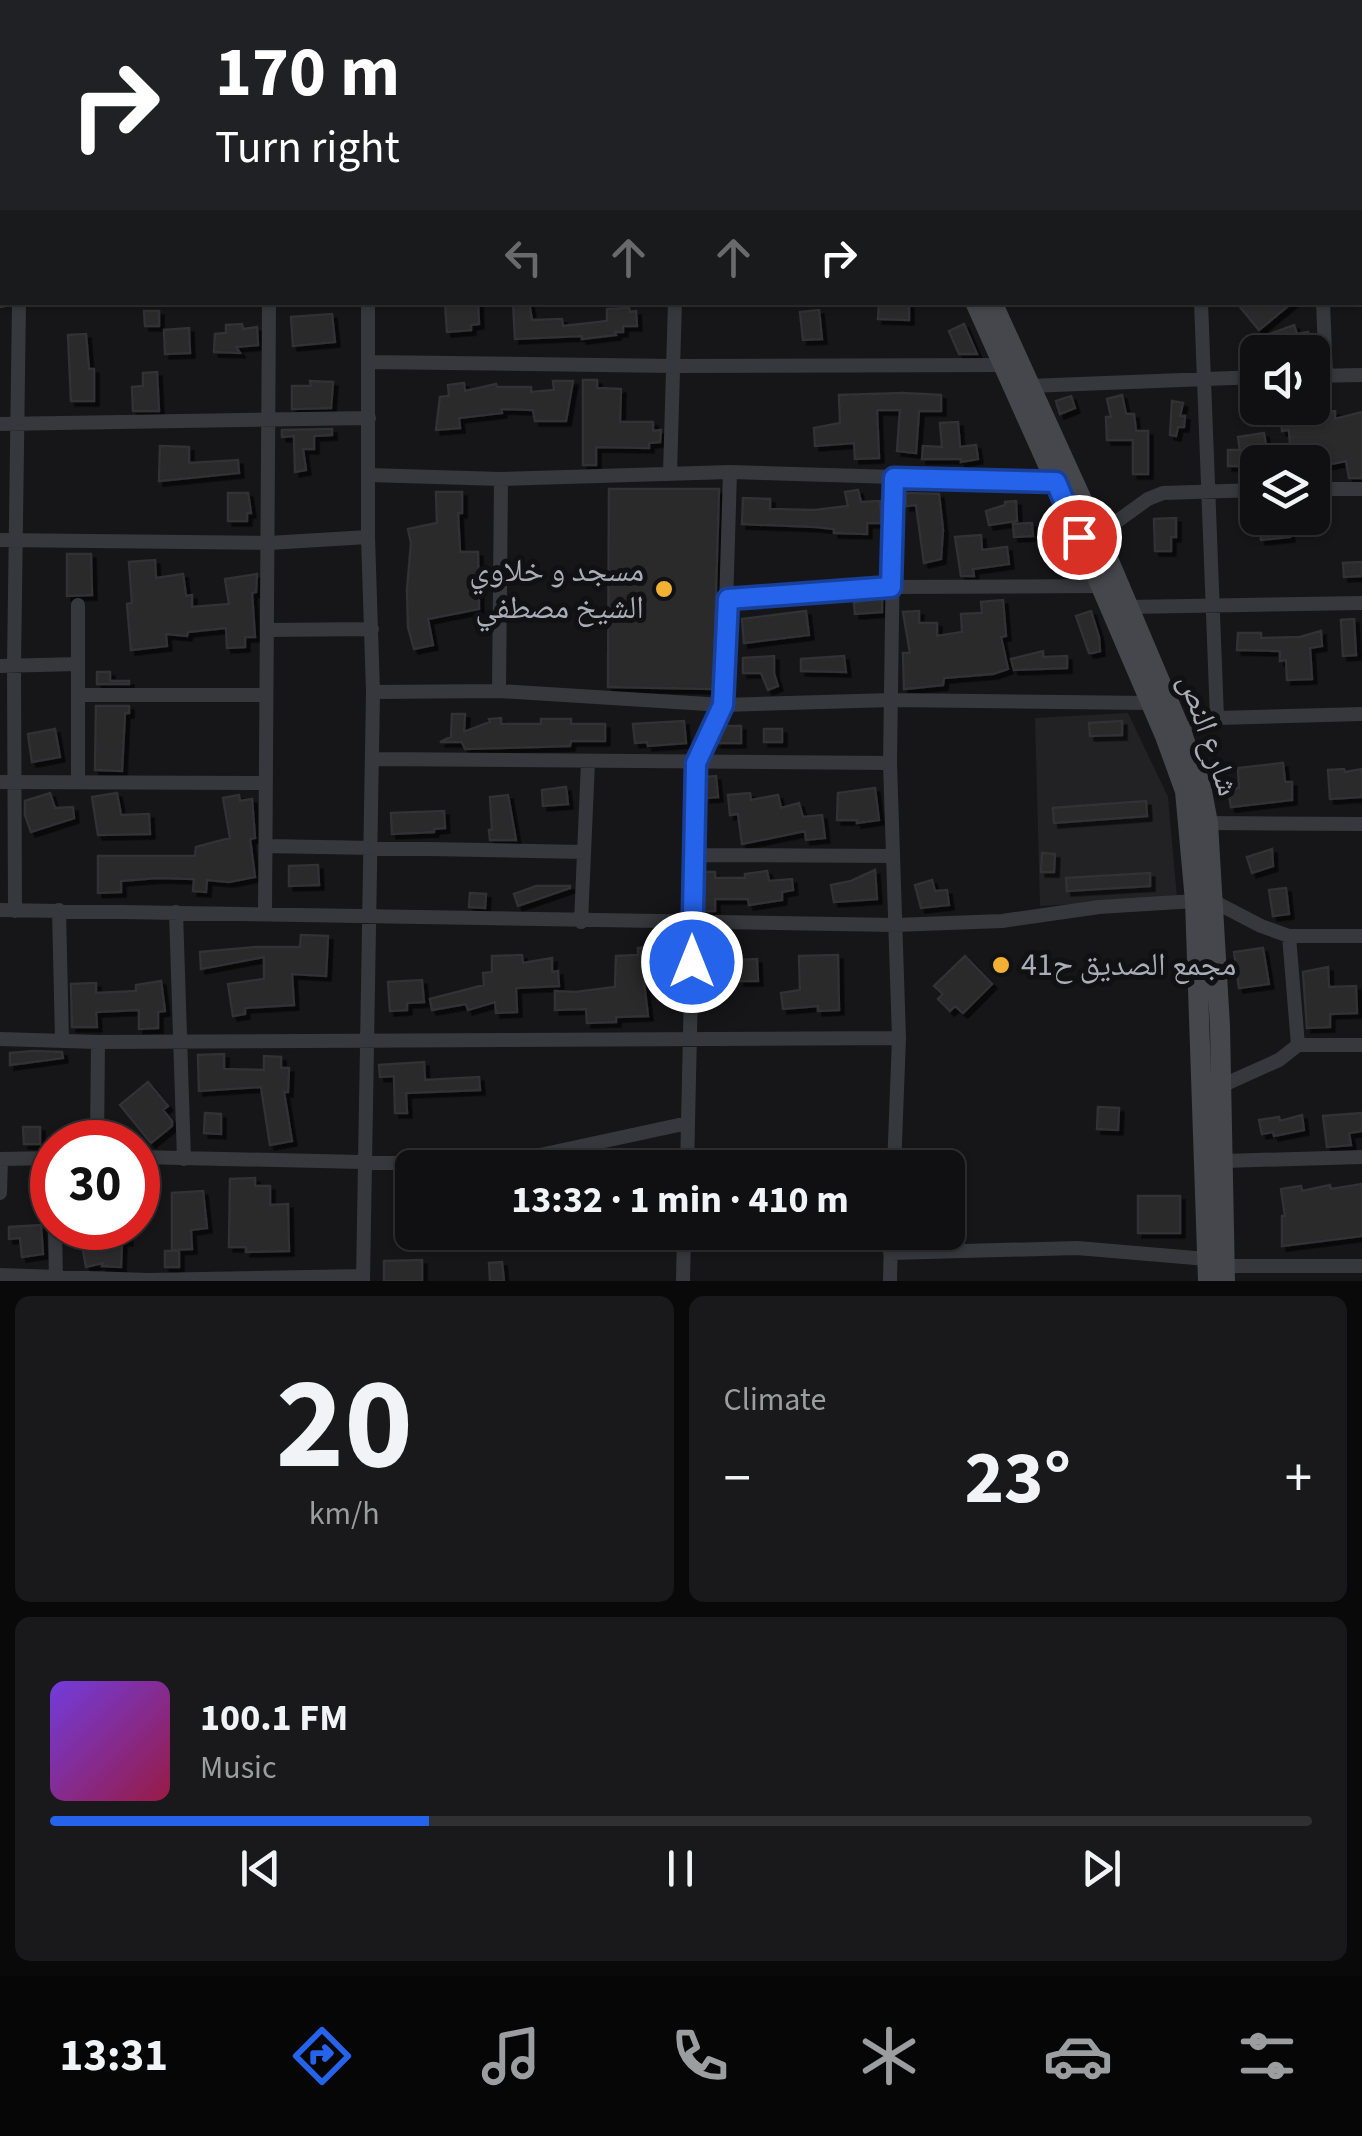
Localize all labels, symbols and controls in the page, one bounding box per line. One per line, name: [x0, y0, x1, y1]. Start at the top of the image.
text: 170 m: [215, 23, 400, 123]
icon: right: [50, 40, 180, 170]
text: Turn right: [215, 116, 400, 180]
icon: left: [496, 230, 551, 285]
icon: ahead: [601, 230, 656, 285]
icon: ahead: [706, 230, 761, 285]
icon: right: [811, 230, 866, 285]
map controls: [1240, 335, 1330, 535]
button: sound: [1240, 335, 1330, 425]
button: layers: [1240, 445, 1330, 535]
pin: [1037, 495, 1122, 580]
icon: arrive: [1052, 510, 1107, 565]
place label: مسجد و خلاوي الشيخ مصطفي: [469, 548, 644, 632]
marker: مسجد و خلاوي الشيخ مصطفي: [653, 578, 675, 600]
street label: شارع النص: [1167, 668, 1251, 802]
position arrow: [640, 910, 744, 1014]
place label: مجمع الصديق ح41: [1021, 942, 1236, 988]
marker: مجمع الصديق ح41: [990, 954, 1012, 976]
speed limit sign: 30: [30, 1120, 160, 1250]
text: 13:32 · 1 min · 410 m: [511, 1173, 849, 1227]
text: 20: [276, 1333, 413, 1518]
text: Climate: [724, 1377, 826, 1423]
text: 23°: [964, 1425, 1071, 1532]
text: −: [724, 1440, 751, 1518]
text: +: [1285, 1440, 1312, 1518]
text: km/h: [309, 1491, 380, 1537]
text: 100.1 FM: [200, 1691, 348, 1745]
text: Music: [200, 1745, 277, 1791]
icon: previous: [233, 1841, 288, 1896]
icon: pause: [653, 1841, 708, 1896]
icon: next: [1074, 1841, 1129, 1896]
icon: directions: [287, 2021, 357, 2091]
icon: music: [476, 2021, 546, 2091]
icon: phone: [665, 2021, 735, 2091]
icon: climate: [854, 2021, 924, 2091]
icon: car: [1043, 2021, 1113, 2091]
icon: filters: [1232, 2021, 1302, 2091]
text: 13:31: [60, 2024, 168, 2088]

